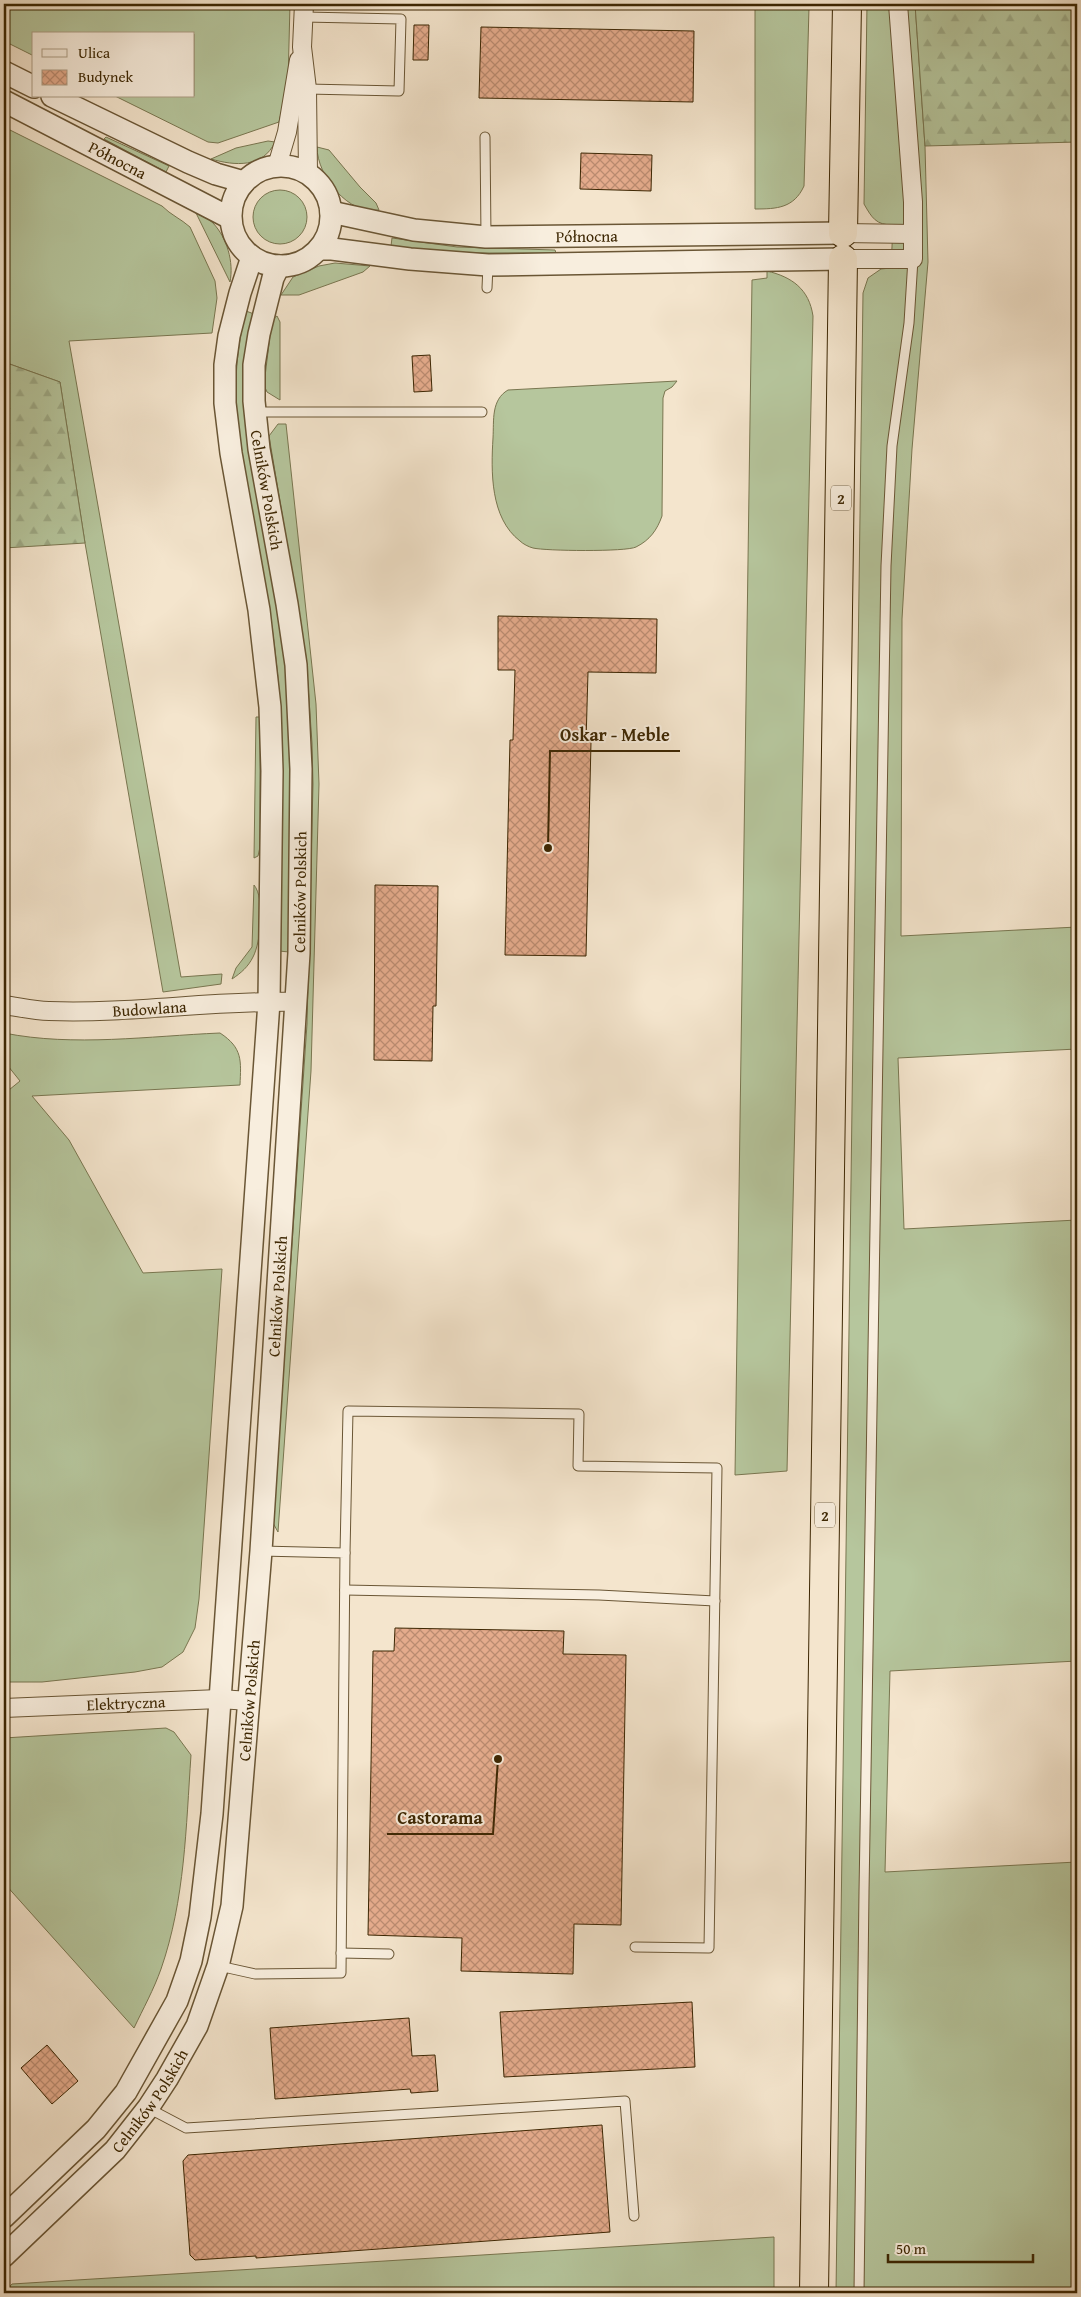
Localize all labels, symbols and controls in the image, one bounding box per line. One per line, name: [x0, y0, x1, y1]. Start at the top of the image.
legend: [32, 32, 195, 98]
text: Ulica: [78, 42, 110, 63]
text: Budynek: [78, 66, 134, 87]
street label: Północna: [85, 135, 151, 185]
street label: Północna: [555, 224, 618, 248]
street label: Celników Polskich: [245, 428, 289, 552]
road number: 2: [831, 486, 851, 510]
callout: Oskar - Meble: [550, 718, 680, 751]
text: Oskar - Meble: [560, 721, 670, 748]
street label: Celników Polskich: [287, 831, 312, 953]
street label: Budowlana: [112, 994, 188, 1023]
street label: Celników Polskich: [261, 1235, 293, 1358]
road number: 2: [815, 1502, 835, 1528]
street label: Celników Polskich: [232, 1639, 266, 1762]
street label: Elektryczna: [86, 1689, 166, 1717]
callout: Castorama: [387, 1801, 493, 1834]
text: Castorama: [397, 1804, 484, 1831]
street label: Celników Polskich: [105, 2044, 194, 2158]
scale bar: [888, 2232, 1034, 2264]
text: 50 m: [896, 2238, 927, 2259]

